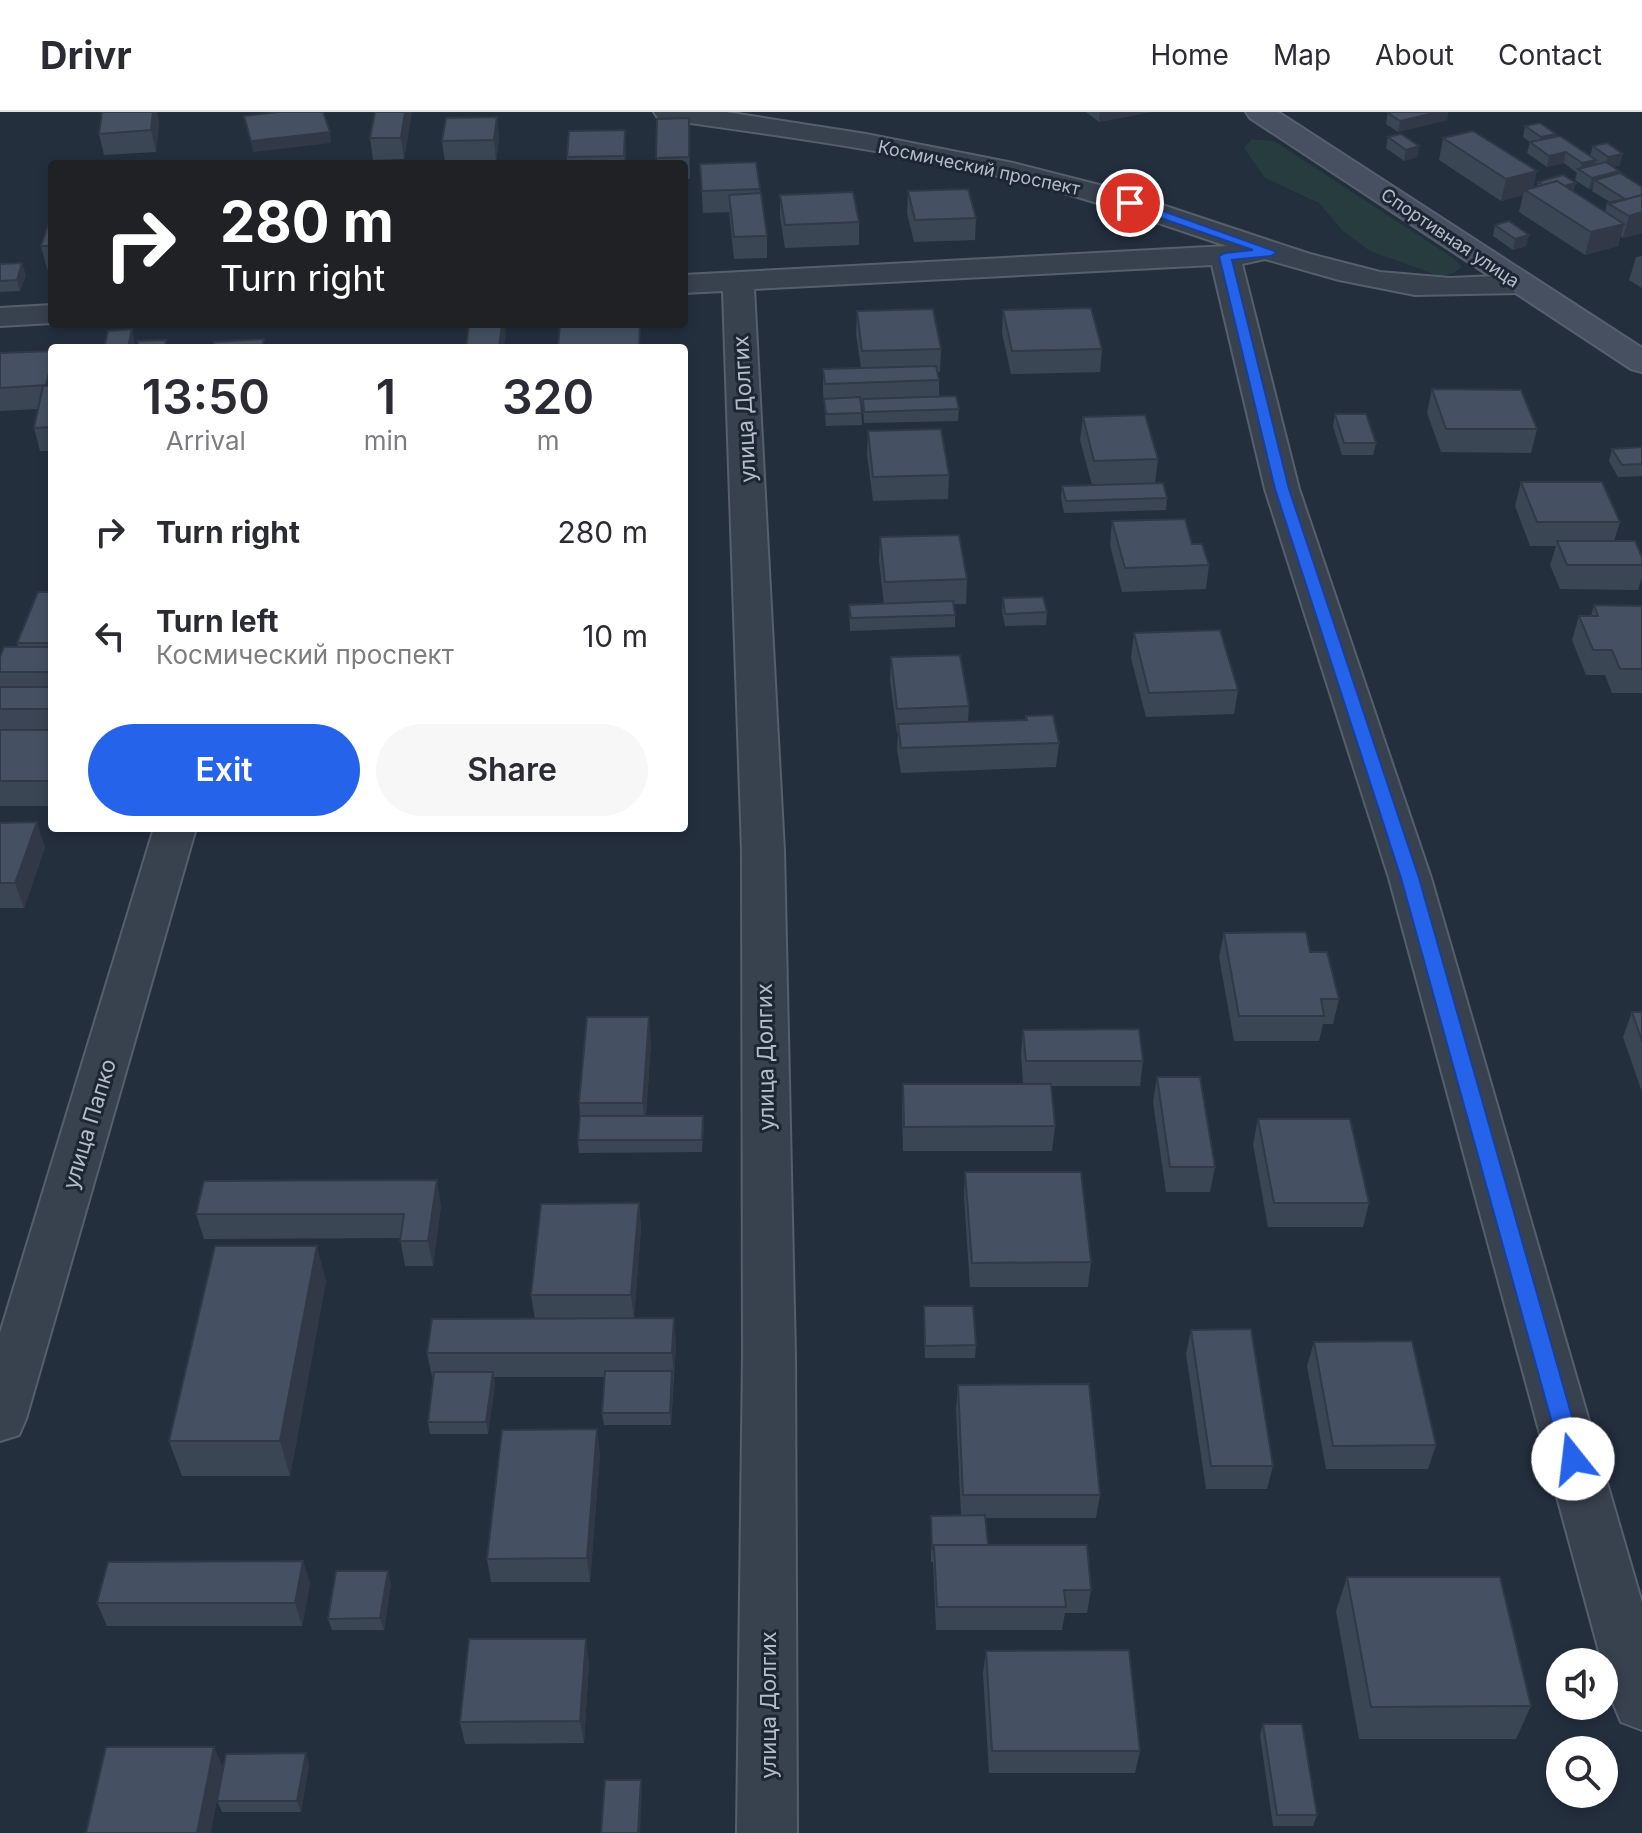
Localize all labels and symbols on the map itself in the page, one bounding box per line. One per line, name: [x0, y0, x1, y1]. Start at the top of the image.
street label: Космический проспект: [876, 136, 1083, 199]
pin: [1096, 169, 1164, 237]
street label: Спортивная улица: [1377, 184, 1523, 292]
street label: улица Долгих: [727, 335, 761, 483]
street label: улица Долгих: [751, 983, 779, 1131]
street label: улица Папко: [57, 1056, 121, 1192]
position arrow: [1531, 1417, 1615, 1501]
street label: улица Долгих: [755, 1631, 781, 1779]

